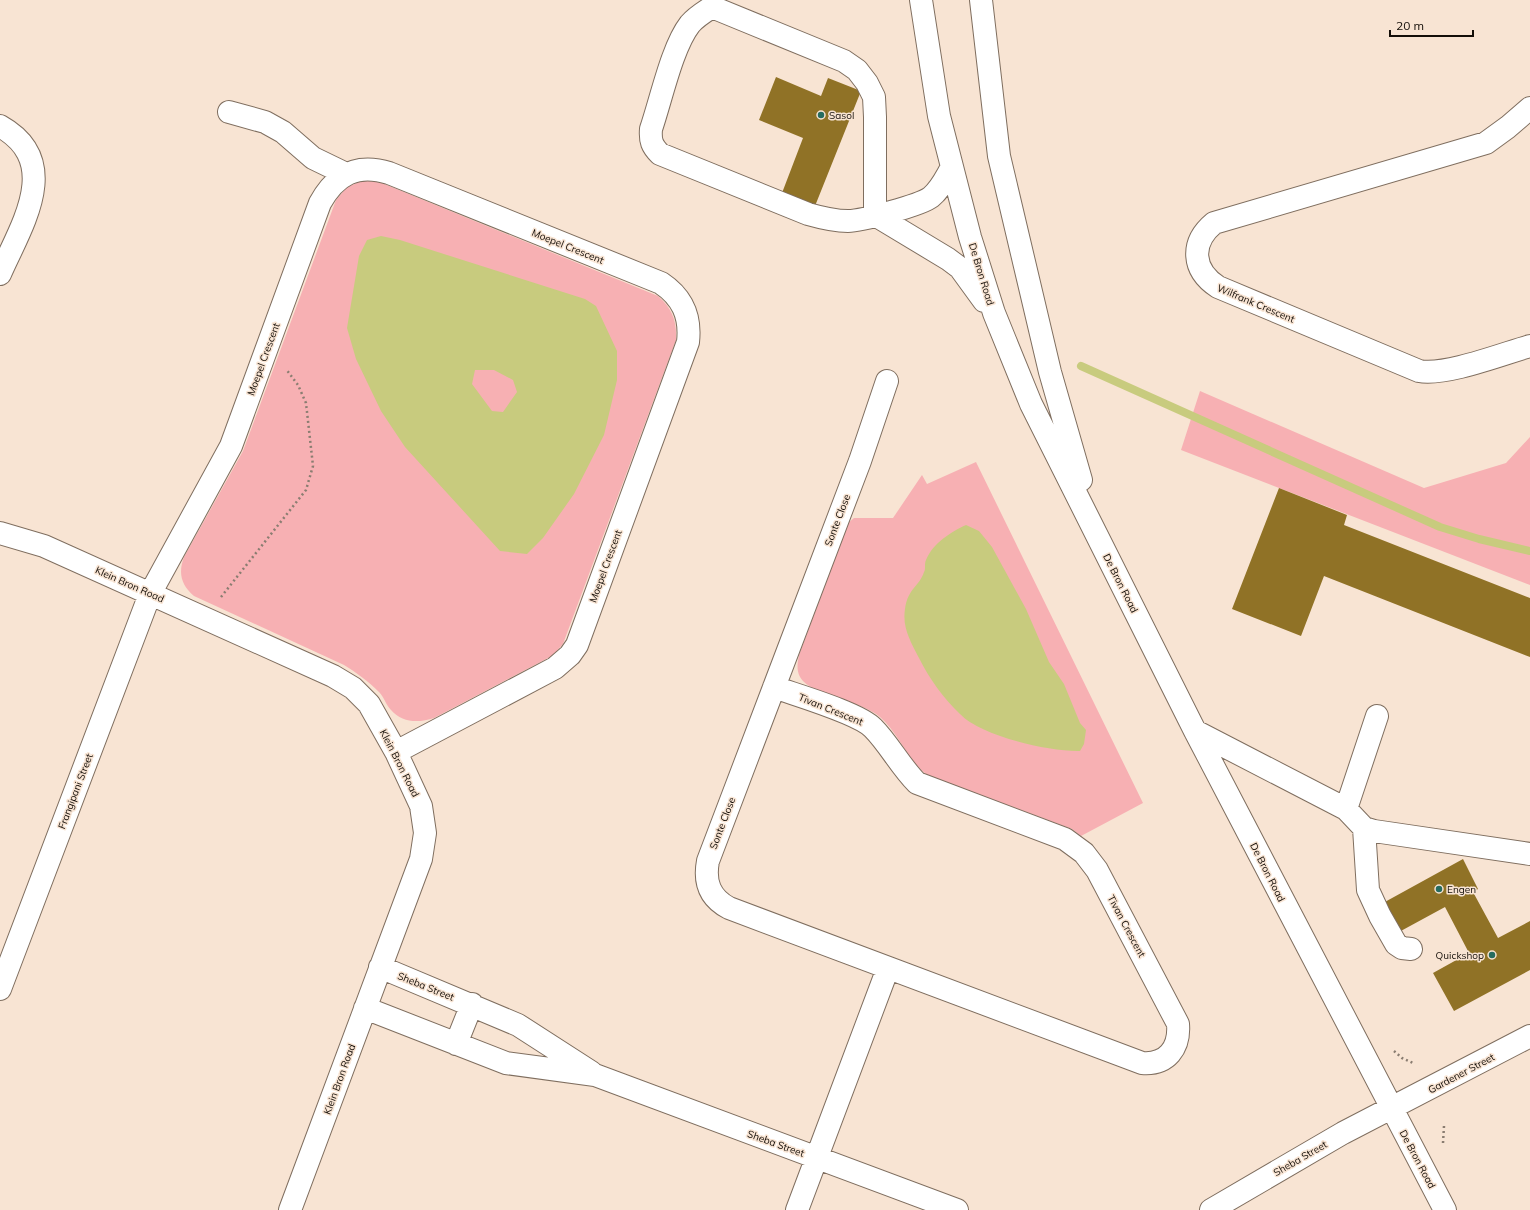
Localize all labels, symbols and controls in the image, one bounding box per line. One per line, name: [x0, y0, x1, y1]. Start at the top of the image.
scale bar: [1390, 12, 1473, 38]
text: 20 m: [1396, 18, 1424, 33]
place label: Sasol: [829, 109, 854, 122]
marker: Sasol: [816, 110, 826, 120]
street label: Moepel Crescent: [530, 226, 606, 267]
street label: De Bron Road: [966, 241, 997, 307]
street label: Wilfrank Crescent: [1215, 281, 1297, 326]
street label: Moepel Crescent: [244, 320, 283, 397]
street label: Sonte Close: [822, 492, 853, 548]
street label: Moepel Crescent: [586, 527, 625, 604]
street label: De Bron Road: [1100, 551, 1141, 615]
street label: Klein Bron Road: [93, 563, 166, 605]
street label: Tivan Crescent: [797, 691, 865, 729]
street label: Klein Bron Road: [377, 727, 422, 799]
street label: Frangipani Street: [55, 751, 96, 831]
street label: Sonte Close: [707, 795, 738, 851]
street label: De Bron Road: [1247, 840, 1288, 904]
place label: Engen: [1447, 883, 1476, 896]
marker: Engen: [1434, 884, 1444, 894]
street label: Tivan Crescent: [1105, 893, 1149, 960]
place label: Quickshop: [1436, 949, 1484, 962]
marker: Quickshop: [1487, 950, 1497, 960]
street label: Sheba Street: [396, 969, 456, 1004]
street label: Klein Bron Road: [321, 1042, 358, 1116]
street label: Gardener Street: [1426, 1050, 1497, 1096]
street label: Sheba Street: [746, 1127, 807, 1160]
street label: De Bron Road: [1397, 1128, 1438, 1191]
street label: Sheba Street: [1271, 1138, 1330, 1179]

